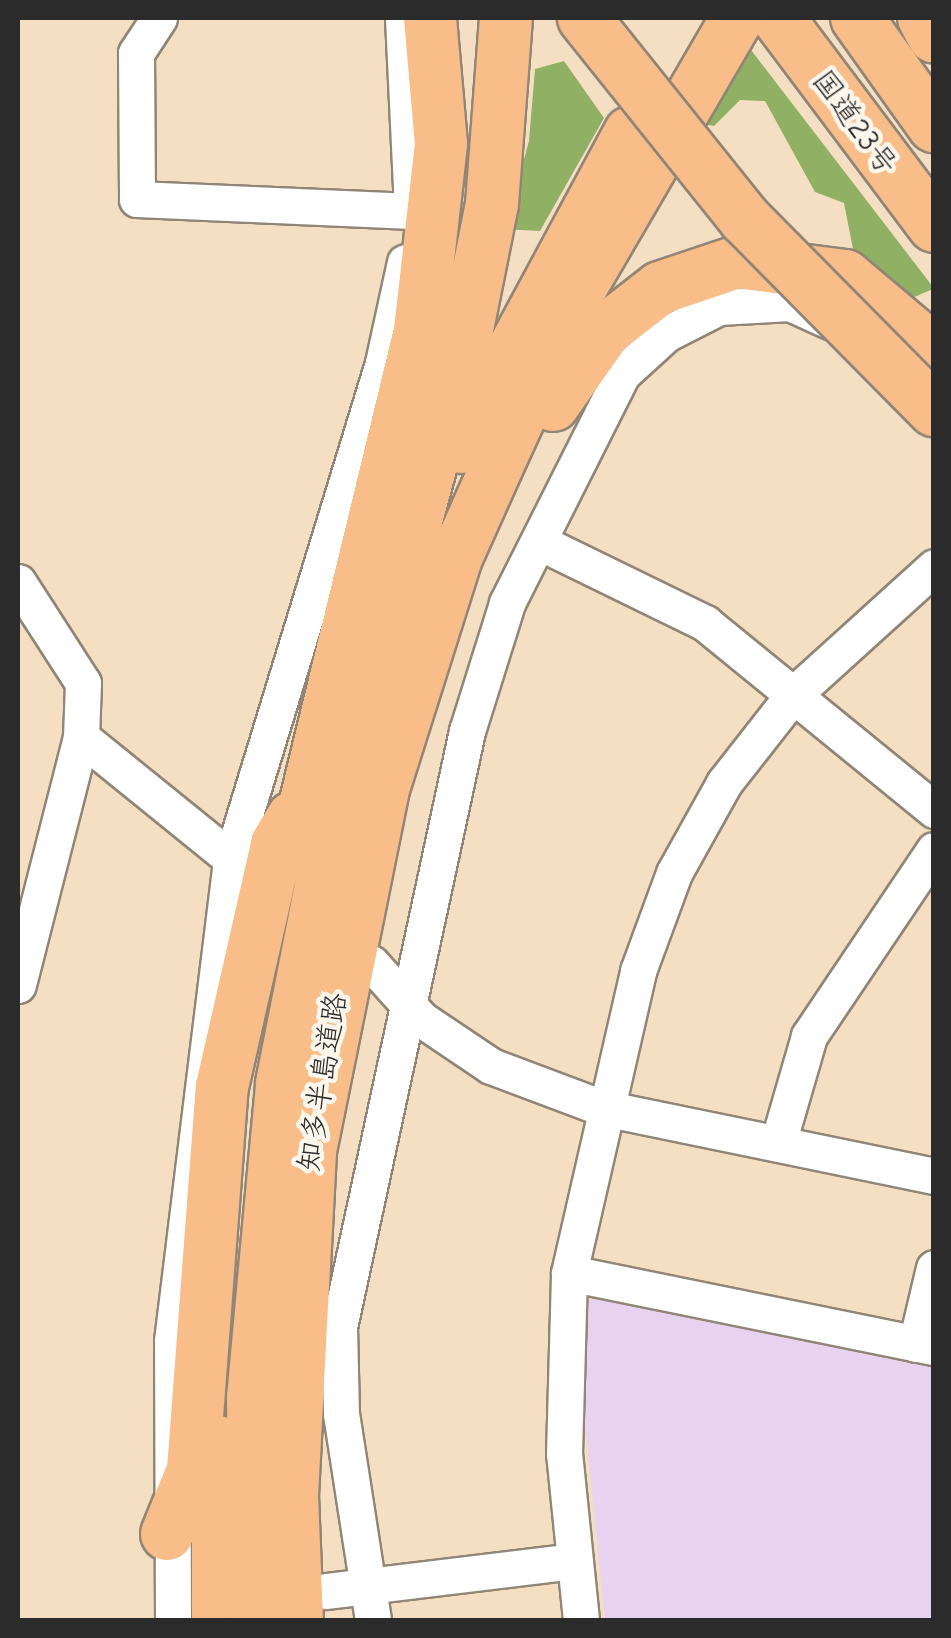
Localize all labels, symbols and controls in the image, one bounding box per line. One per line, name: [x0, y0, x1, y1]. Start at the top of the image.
street label: 国道23号: [804, 64, 904, 182]
street label: 知多半島道路: [291, 990, 355, 1174]

